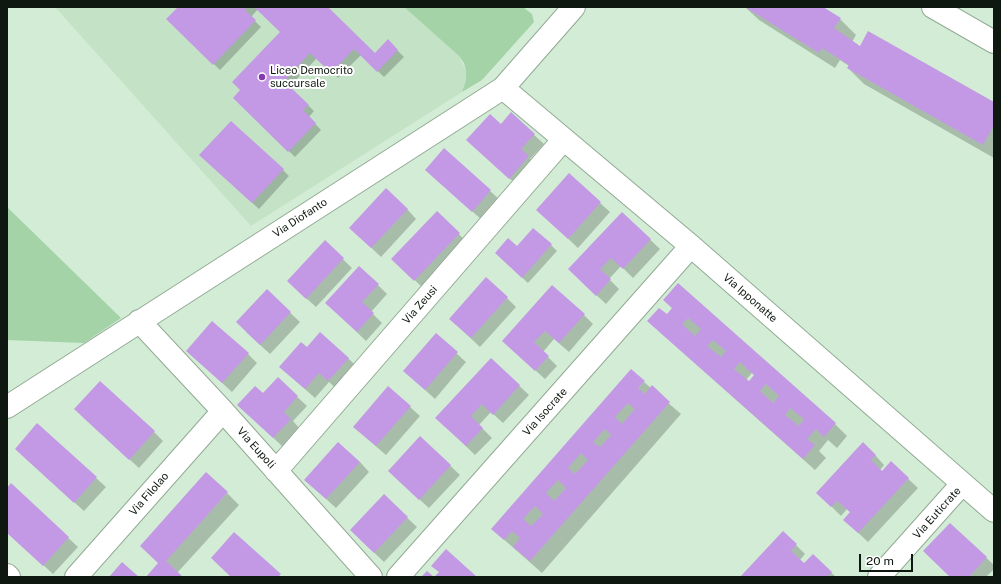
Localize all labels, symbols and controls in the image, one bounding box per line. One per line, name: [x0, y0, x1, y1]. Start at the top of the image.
place label: Liceo Democrito succursale: [270, 64, 353, 90]
marker: Liceo Democrito succursale: [257, 72, 267, 82]
street label: Via Diofanto: [270, 196, 330, 240]
street label: Via Ipponatte: [720, 271, 780, 325]
street label: Via Zeusi: [400, 283, 440, 327]
street label: Via Isocrate: [520, 385, 570, 439]
street label: Via Eupoli: [234, 425, 278, 471]
street label: Via Filolao: [127, 470, 171, 518]
street label: Via Euticrate: [910, 484, 964, 542]
scale bar: [861, 546, 915, 572]
text: 20 m: [866, 554, 894, 568]

